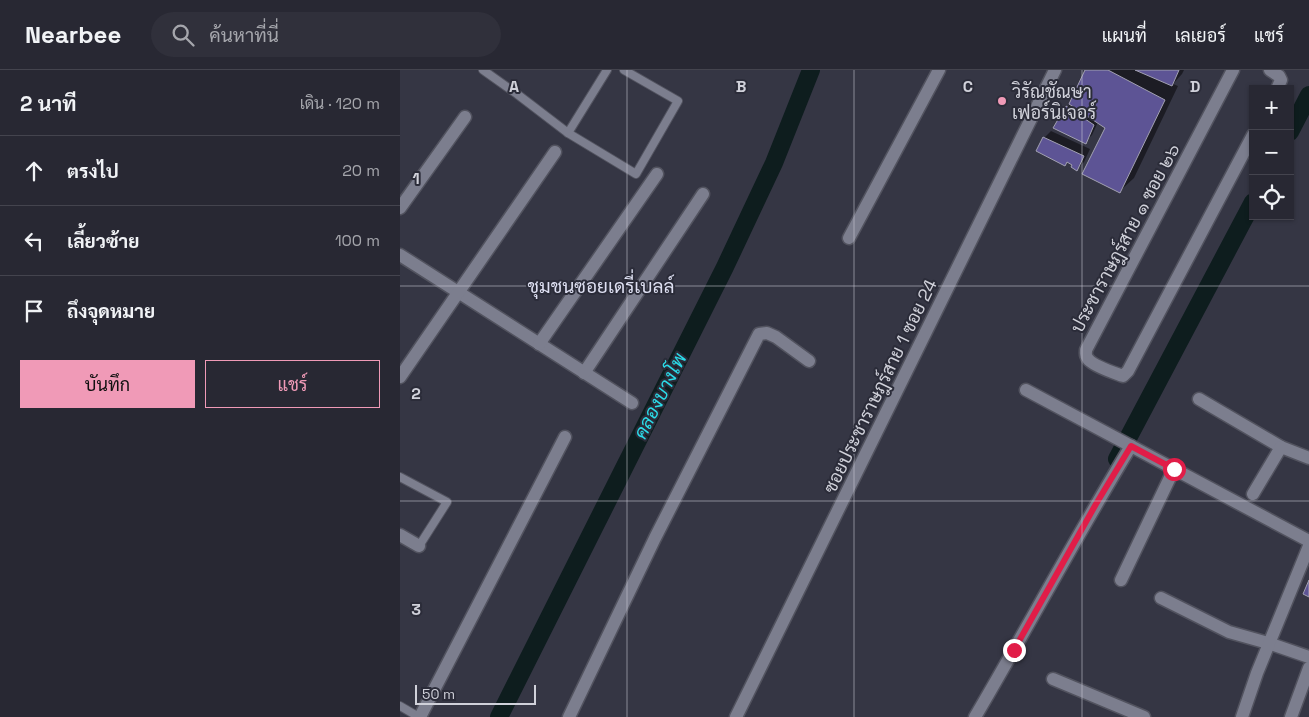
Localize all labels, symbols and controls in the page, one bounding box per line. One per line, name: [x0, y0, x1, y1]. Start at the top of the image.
search box: [151, 12, 501, 57]
text: Nearbee: [25, 19, 121, 50]
icon: search: [169, 21, 197, 49]
text: ค้นหาที่นี่: [209, 23, 279, 48]
text: แผนที่: [1102, 24, 1147, 47]
text: เลเยอร์: [1175, 24, 1226, 47]
text: แชร์: [1254, 24, 1284, 47]
text: A: [509, 76, 519, 97]
text: B: [736, 76, 746, 97]
text: C: [963, 76, 973, 97]
text: D: [1190, 76, 1200, 97]
place label: วิรัณชัณษา เฟอร์นิเจอร์: [1011, 80, 1096, 124]
map controls: [1249, 85, 1294, 220]
button: +: [1249, 85, 1294, 130]
text: 2 นาที: [20, 90, 76, 117]
text: เดิน · 120 m: [300, 93, 380, 114]
marker: วิรัณชัณษา เฟอร์นิเจอร์: [996, 95, 1008, 107]
button: −: [1249, 130, 1294, 175]
street label: ประชาราษฎร์สาย ๑ ซอย ๒๖: [1064, 139, 1186, 337]
icon: ahead: [20, 157, 48, 185]
text: ตรงไป: [67, 159, 119, 184]
text: 20 m: [342, 160, 380, 181]
text: 1: [412, 168, 420, 189]
button: locate: [1249, 175, 1294, 220]
icon: left: [20, 227, 48, 255]
text: เลี้ยวซ้าย: [67, 229, 139, 254]
text: 100 m: [335, 230, 380, 251]
district label: ชุมชนซอยเดรี่เบลล์: [527, 269, 675, 299]
street label: ซอยประชาราษฎร์สาย 1 ซอย 24: [817, 275, 943, 497]
icon: arrive: [20, 297, 48, 325]
text: ถึงจุดหมาย: [67, 299, 155, 324]
water label: คลองบางโพ: [628, 349, 692, 443]
button: บันทึก: [20, 360, 195, 408]
button: แชร์: [205, 360, 380, 408]
text: 2: [411, 383, 421, 404]
route start: [1163, 458, 1186, 481]
text: 3: [411, 599, 421, 620]
route end: [1003, 639, 1026, 662]
scale bar: [415, 682, 536, 705]
text: 50 m: [422, 685, 455, 703]

